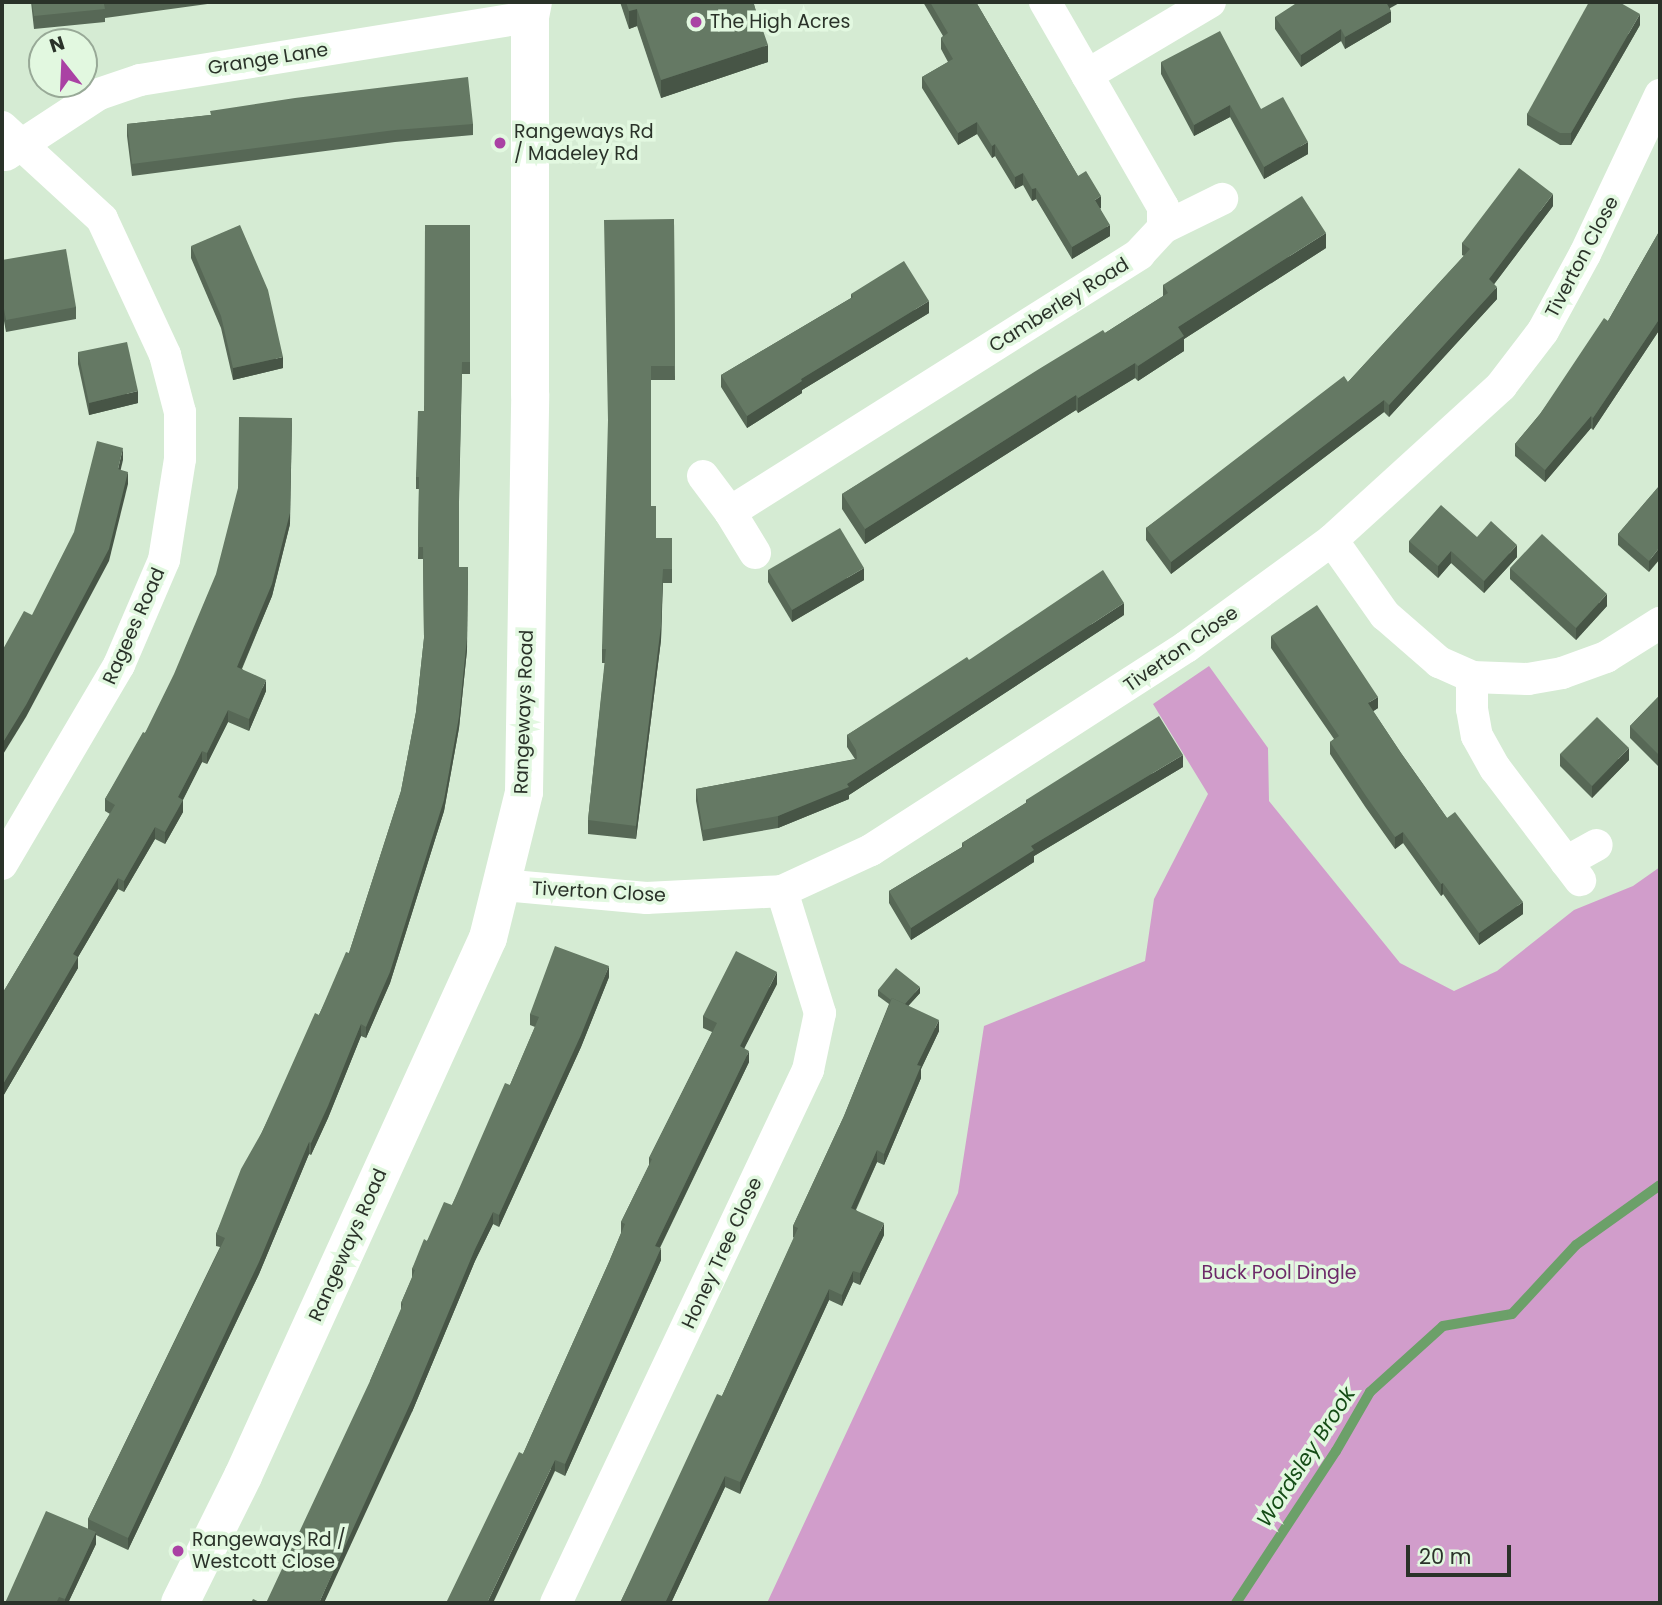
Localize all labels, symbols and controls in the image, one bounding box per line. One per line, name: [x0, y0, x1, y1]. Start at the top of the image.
place label: The High Acres: [710, 11, 850, 33]
marker: The High Acres: [688, 14, 704, 30]
north arrow: [28, 28, 98, 98]
text: N: [46, 29, 68, 60]
street label: Grange Lane: [206, 38, 330, 80]
place label: Rangeways Rd / Madeley Rd: [514, 121, 654, 165]
marker: Rangeways Rd / Madeley Rd: [492, 135, 508, 151]
street label: Tiverton Close: [1540, 192, 1624, 322]
street label: Camberley Road: [985, 253, 1133, 357]
street label: Ragees Road: [98, 564, 170, 688]
street label: Tiverton Close: [1120, 601, 1242, 697]
street label: Rangeways Road: [510, 629, 538, 795]
street label: Tiverton Close: [532, 877, 666, 907]
street label: Rangeways Road: [304, 1165, 392, 1325]
street label: Honey Tree Close: [677, 1174, 767, 1332]
park label: Buck Pool Dingle: [1202, 1262, 1356, 1284]
water label: Wordsley Brook: [1251, 1382, 1361, 1532]
place label: Rangeways Rd / Westcott Close: [192, 1529, 346, 1573]
scale bar: [1410, 1532, 1515, 1576]
text: 20 m: [1419, 1542, 1472, 1571]
marker: Rangeways Rd / Westcott Close: [170, 1543, 186, 1559]

